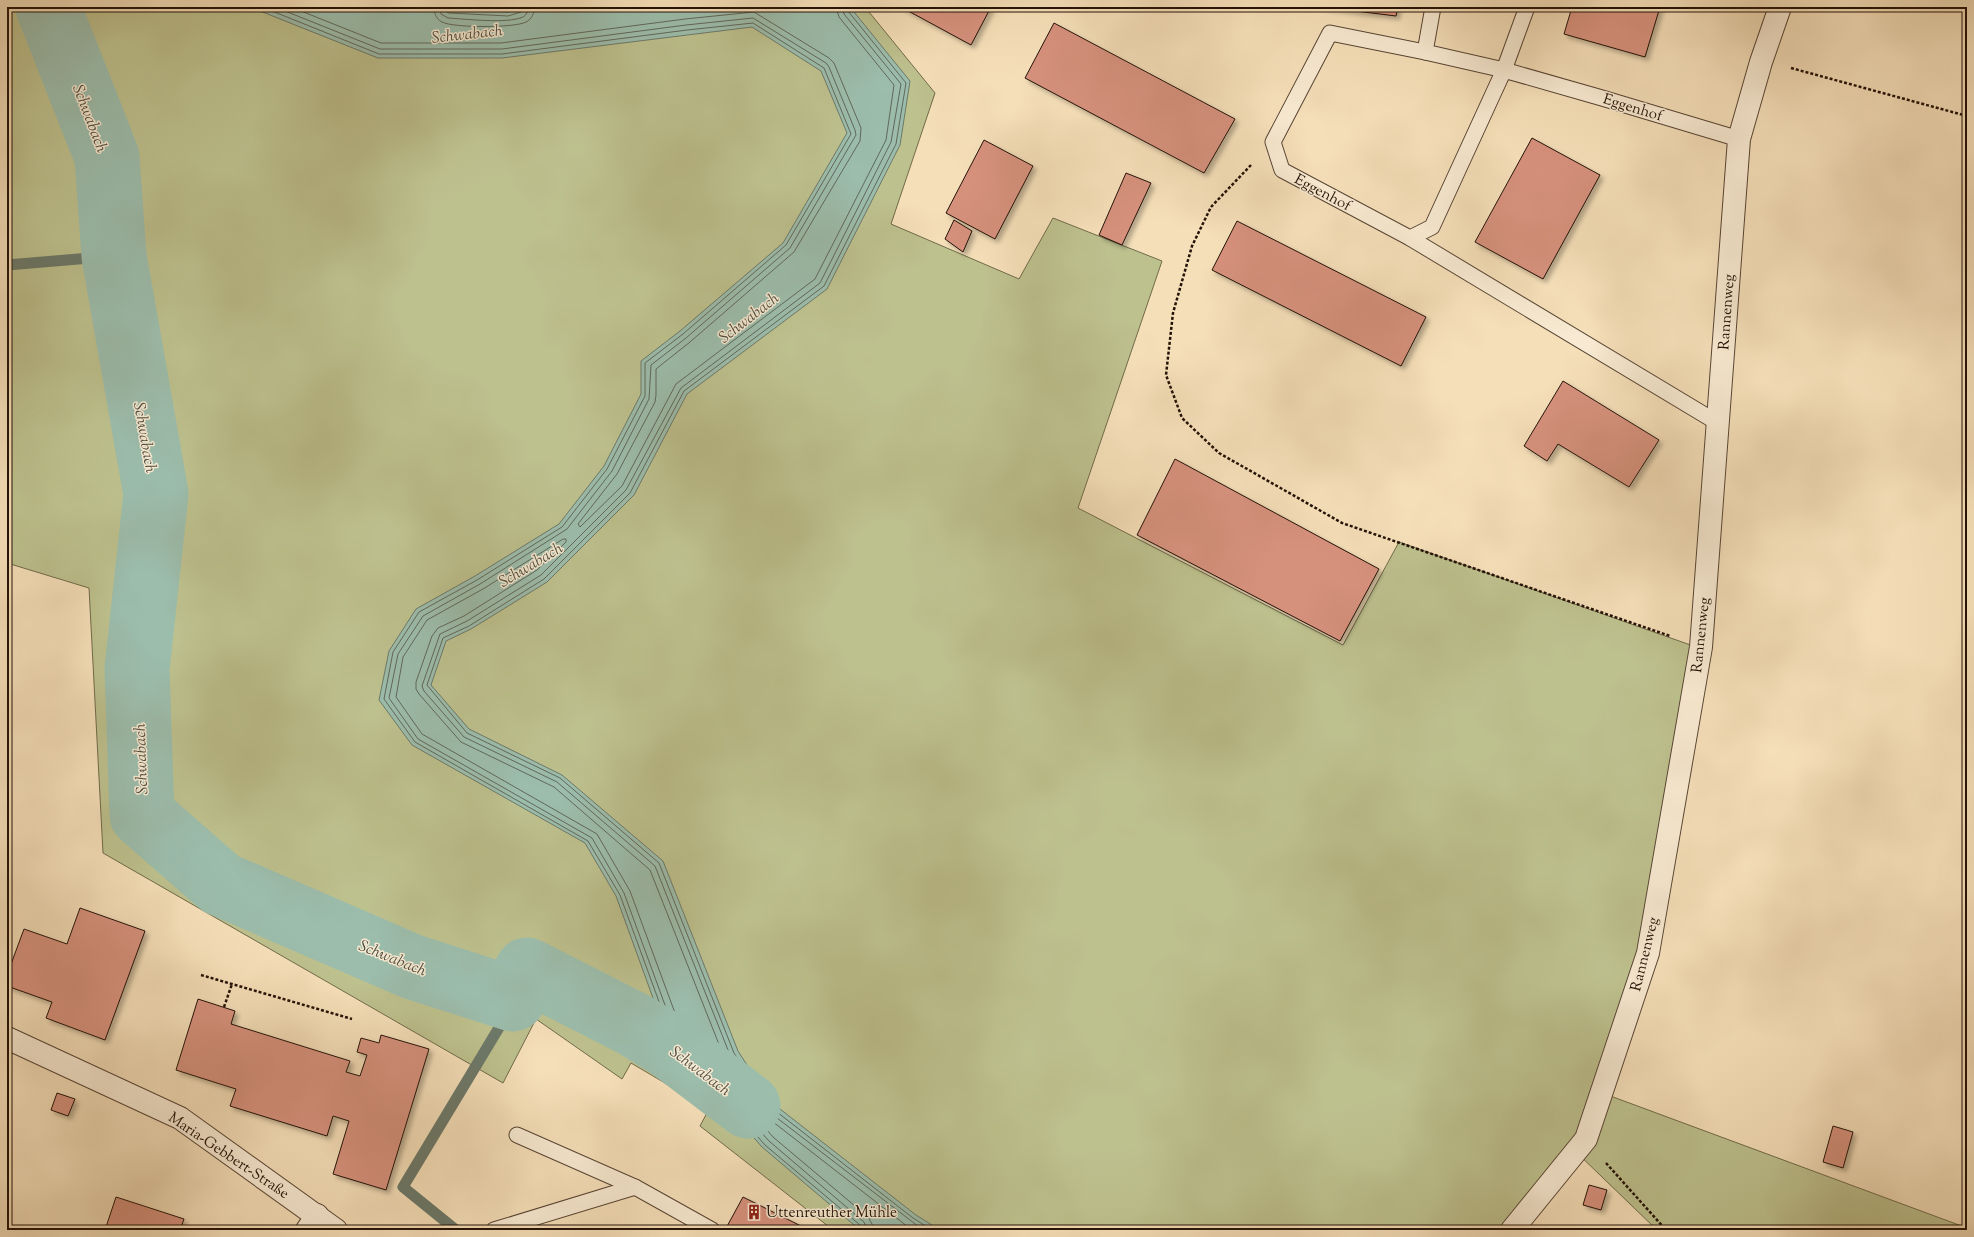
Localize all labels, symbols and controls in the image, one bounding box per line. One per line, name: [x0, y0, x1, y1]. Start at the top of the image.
water label: Schwabach: [431, 20, 504, 51]
water label: Schwabach: [65, 82, 112, 156]
street label: Eggenhof: [1600, 89, 1666, 128]
street label: Eggenhof: [1290, 170, 1355, 217]
street label: Rannenweg: [1714, 274, 1741, 351]
water label: Schwabach: [714, 288, 785, 350]
water label: Schwabach: [126, 400, 161, 475]
water label: Schwabach: [495, 538, 568, 594]
street label: Rannenweg: [1687, 596, 1716, 674]
water label: Schwabach: [130, 723, 155, 795]
street label: Rannenweg: [1626, 915, 1665, 994]
water label: Schwabach: [355, 935, 430, 983]
water label: Schwabach: [664, 1041, 735, 1103]
street label: Maria-Gebbert-Straße: [163, 1108, 293, 1205]
building icon: Uttenreuther Mühle: [745, 1203, 763, 1221]
place label: Uttenreuther Mühle: [766, 1203, 897, 1224]

